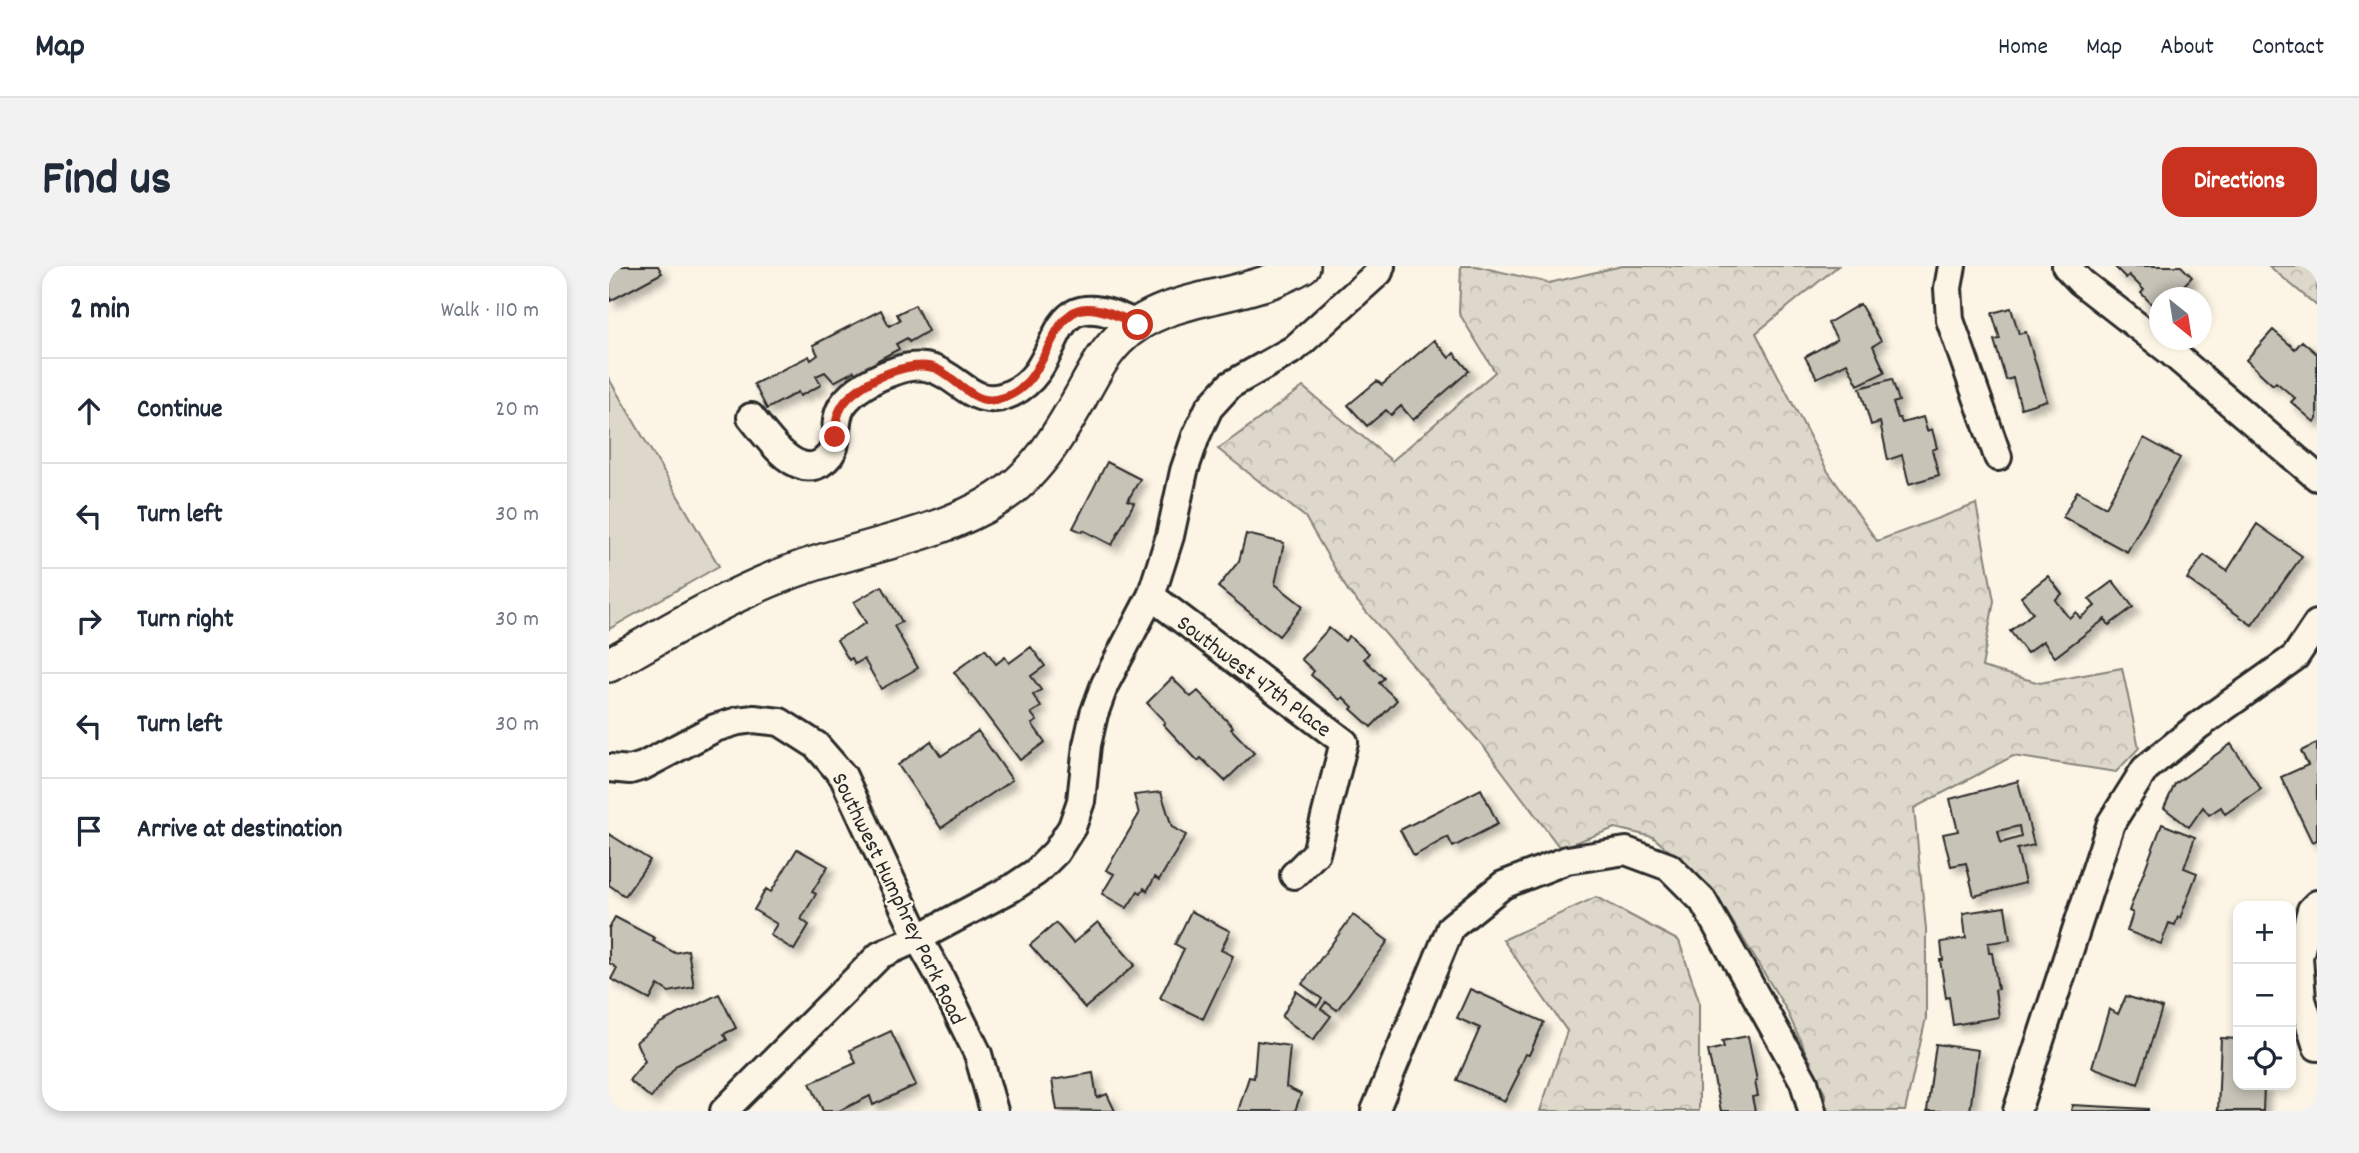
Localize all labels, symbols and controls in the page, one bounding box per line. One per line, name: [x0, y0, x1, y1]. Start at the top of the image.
text: Map: [35, 25, 85, 72]
text: Home: [1998, 31, 2048, 65]
text: Map: [2086, 31, 2122, 65]
text: About: [2160, 31, 2214, 65]
text: Contact: [2252, 31, 2324, 65]
text: Find us: [42, 147, 171, 217]
button: Directions: [2162, 147, 2317, 217]
north arrow: [2149, 287, 2212, 350]
text: 2 min: [70, 290, 130, 333]
text: Walk · 110 m: [441, 295, 539, 328]
route start: [1122, 309, 1153, 340]
icon: ahead: [70, 392, 108, 430]
text: Continue: [137, 392, 222, 429]
text: 20 m: [495, 394, 539, 427]
route end: [819, 421, 850, 452]
icon: left: [70, 497, 108, 535]
text: Turn left: [137, 497, 223, 534]
text: 30 m: [495, 499, 539, 532]
icon: right: [70, 602, 108, 640]
text: Turn right: [137, 602, 234, 639]
text: 30 m: [495, 604, 539, 637]
street label: Southwest 47th Place: [1169, 609, 1337, 747]
icon: left: [70, 707, 108, 745]
text: Turn left: [137, 707, 223, 744]
text: 30 m: [495, 709, 539, 742]
street label: Southwest Humphrey Park Road: [821, 768, 972, 1031]
icon: arrive: [70, 812, 108, 850]
text: Arrive at destination: [137, 812, 342, 849]
map controls: [2233, 901, 2296, 1090]
button: +: [2233, 901, 2296, 964]
button: −: [2233, 964, 2296, 1027]
button: locate: [2233, 1027, 2296, 1090]

